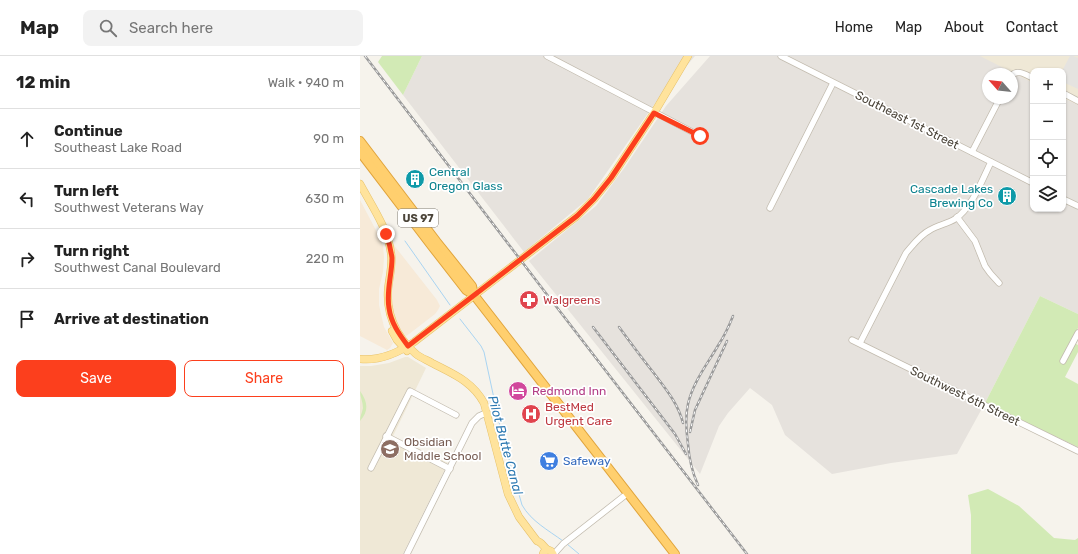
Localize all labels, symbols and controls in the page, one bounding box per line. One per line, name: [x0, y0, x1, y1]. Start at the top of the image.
search box: [83, 10, 363, 46]
text: Map: [20, 16, 59, 39]
icon: search: [97, 17, 119, 39]
text: Search here: [129, 19, 213, 37]
text: Home: [835, 19, 873, 36]
text: Map: [895, 19, 922, 36]
text: About: [944, 19, 984, 36]
text: Contact: [1006, 19, 1058, 36]
north arrow: [982, 68, 1018, 104]
map controls: [1030, 68, 1066, 212]
button: +: [1030, 68, 1066, 104]
text: 12 min: [16, 72, 71, 92]
text: Walk · 940 m: [268, 75, 344, 90]
street label: Southeast 1st Street: [853, 88, 961, 152]
button: −: [1030, 104, 1066, 140]
text: Continue: [54, 122, 123, 140]
route start: [691, 127, 709, 145]
icon: ahead: [16, 128, 38, 150]
text: 90 m: [313, 131, 344, 146]
text: Southeast Lake Road: [54, 140, 182, 155]
button: locate: [1030, 140, 1066, 176]
place label: Central Oregon Glass: [429, 165, 503, 193]
building icon: Central Oregon Glass: [404, 168, 426, 190]
button: layers: [1030, 176, 1066, 212]
text: Turn left: [54, 182, 119, 200]
place label: Cascade Lakes Brewing Co: [910, 182, 993, 210]
building icon: Cascade Lakes Brewing Co: [996, 185, 1018, 207]
icon: left: [16, 188, 38, 210]
text: 630 m: [305, 191, 344, 206]
text: Southwest Veterans Way: [54, 200, 204, 215]
road number: US 97: [398, 209, 438, 227]
route end: [377, 225, 395, 243]
text: Turn right: [54, 242, 129, 260]
icon: right: [16, 248, 38, 270]
text: 220 m: [306, 251, 344, 266]
text: Southwest Canal Boulevard: [54, 260, 221, 275]
pharmacy icon: Walgreens: [518, 289, 540, 311]
place label: Walgreens: [543, 293, 600, 307]
icon: arrive: [16, 308, 38, 330]
text: Arrive at destination: [54, 310, 209, 328]
button: Save: [16, 360, 176, 397]
button: Share: [184, 360, 344, 397]
street label: Southwest 6th Street: [908, 363, 1022, 429]
hotel icon: Redmond Inn: [507, 380, 529, 402]
place label: Redmond Inn: [532, 384, 606, 398]
water label: Pilot Butte Canal: [485, 394, 526, 497]
place label: BestMed Urgent Care: [545, 400, 613, 428]
hospital icon: BestMed Urgent Care: [520, 403, 542, 425]
place label: Obsidian Middle School: [404, 435, 481, 463]
school or university icon: Obsidian Middle School: [379, 438, 401, 460]
supermarket icon: Safeway: [538, 450, 560, 472]
place label: Safeway: [563, 454, 611, 468]

